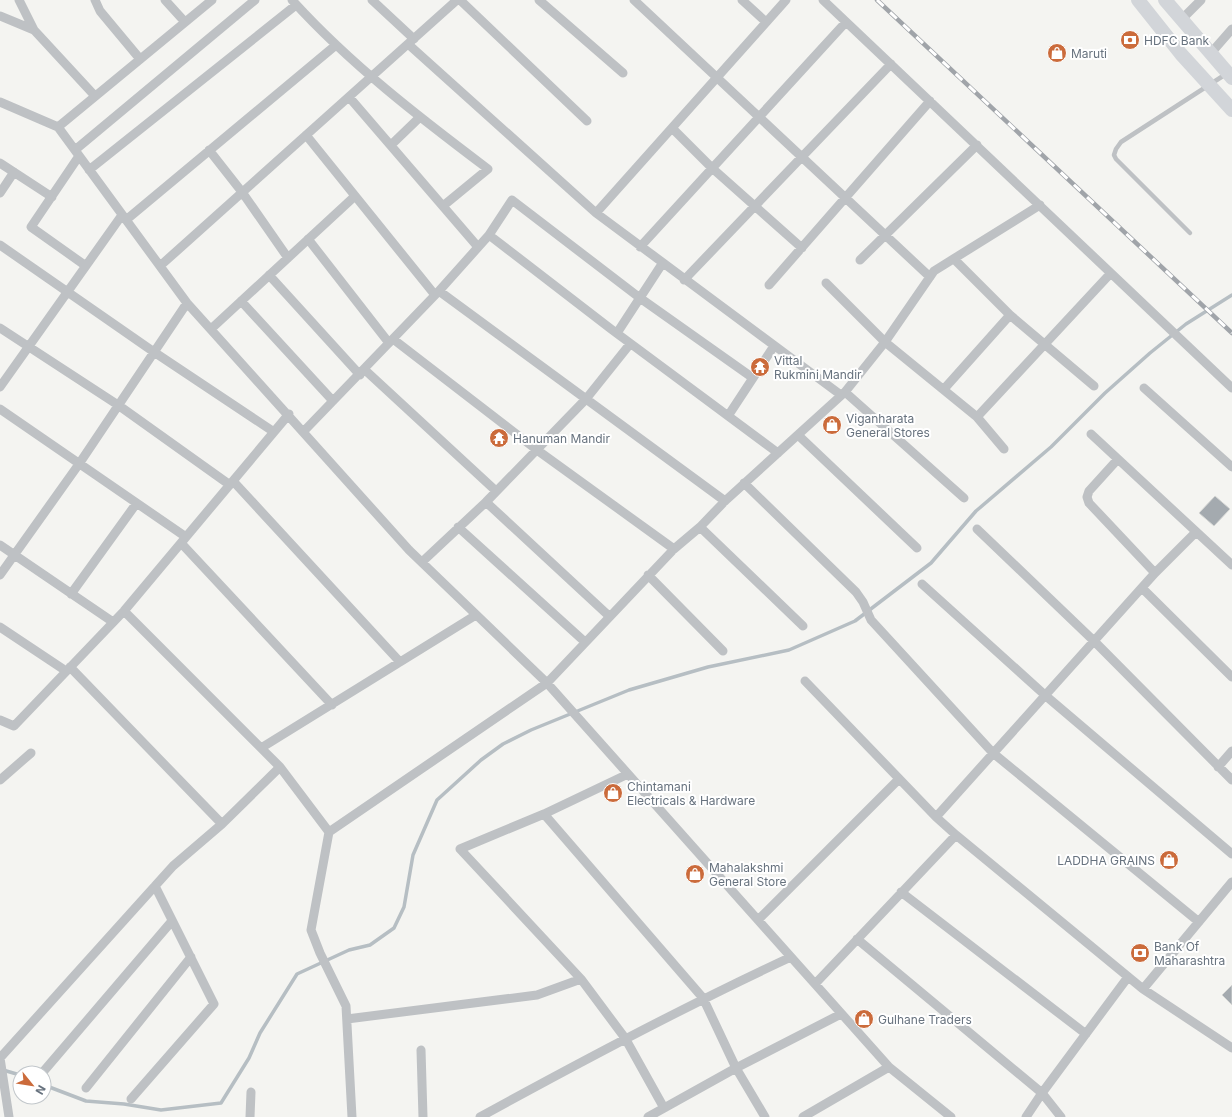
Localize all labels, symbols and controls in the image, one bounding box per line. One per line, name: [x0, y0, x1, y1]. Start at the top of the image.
bank icon: HDFC Bank: [1119, 29, 1141, 51]
place label: HDFC Bank: [1144, 33, 1209, 48]
shop icon: Maruti: [1046, 42, 1068, 64]
place label: Maruti: [1071, 46, 1107, 61]
place label: Vittal Rukmini Mandir: [774, 353, 862, 382]
temple icon: Vittal Rukmini Mandir: [749, 356, 771, 378]
place label: Viganharata General Stores: [846, 411, 930, 440]
shop icon: Viganharata General Stores: [821, 414, 843, 436]
temple icon: Hanuman Mandir: [488, 427, 510, 449]
place label: Hanuman Mandir: [513, 431, 610, 446]
place label: Chintamani Electricals & Hardware: [627, 779, 755, 808]
shop icon: Chintamani Electricals & Hardware: [602, 782, 624, 804]
shop icon: LADDHA GRAINS: [1158, 849, 1180, 871]
place label: LADDHA GRAINS: [1057, 853, 1155, 868]
place label: Mahalakshmi General Store: [709, 860, 787, 889]
shop icon: Mahalakshmi General Store: [684, 863, 706, 885]
place label: Bank Of Maharashtra: [1154, 939, 1225, 968]
bank icon: Bank Of Maharashtra: [1129, 942, 1151, 964]
shop icon: Gulhane Traders: [853, 1008, 875, 1030]
place label: Gulhane Traders: [878, 1012, 972, 1027]
north arrow: [12, 1065, 52, 1105]
text: N: [33, 1083, 49, 1097]

